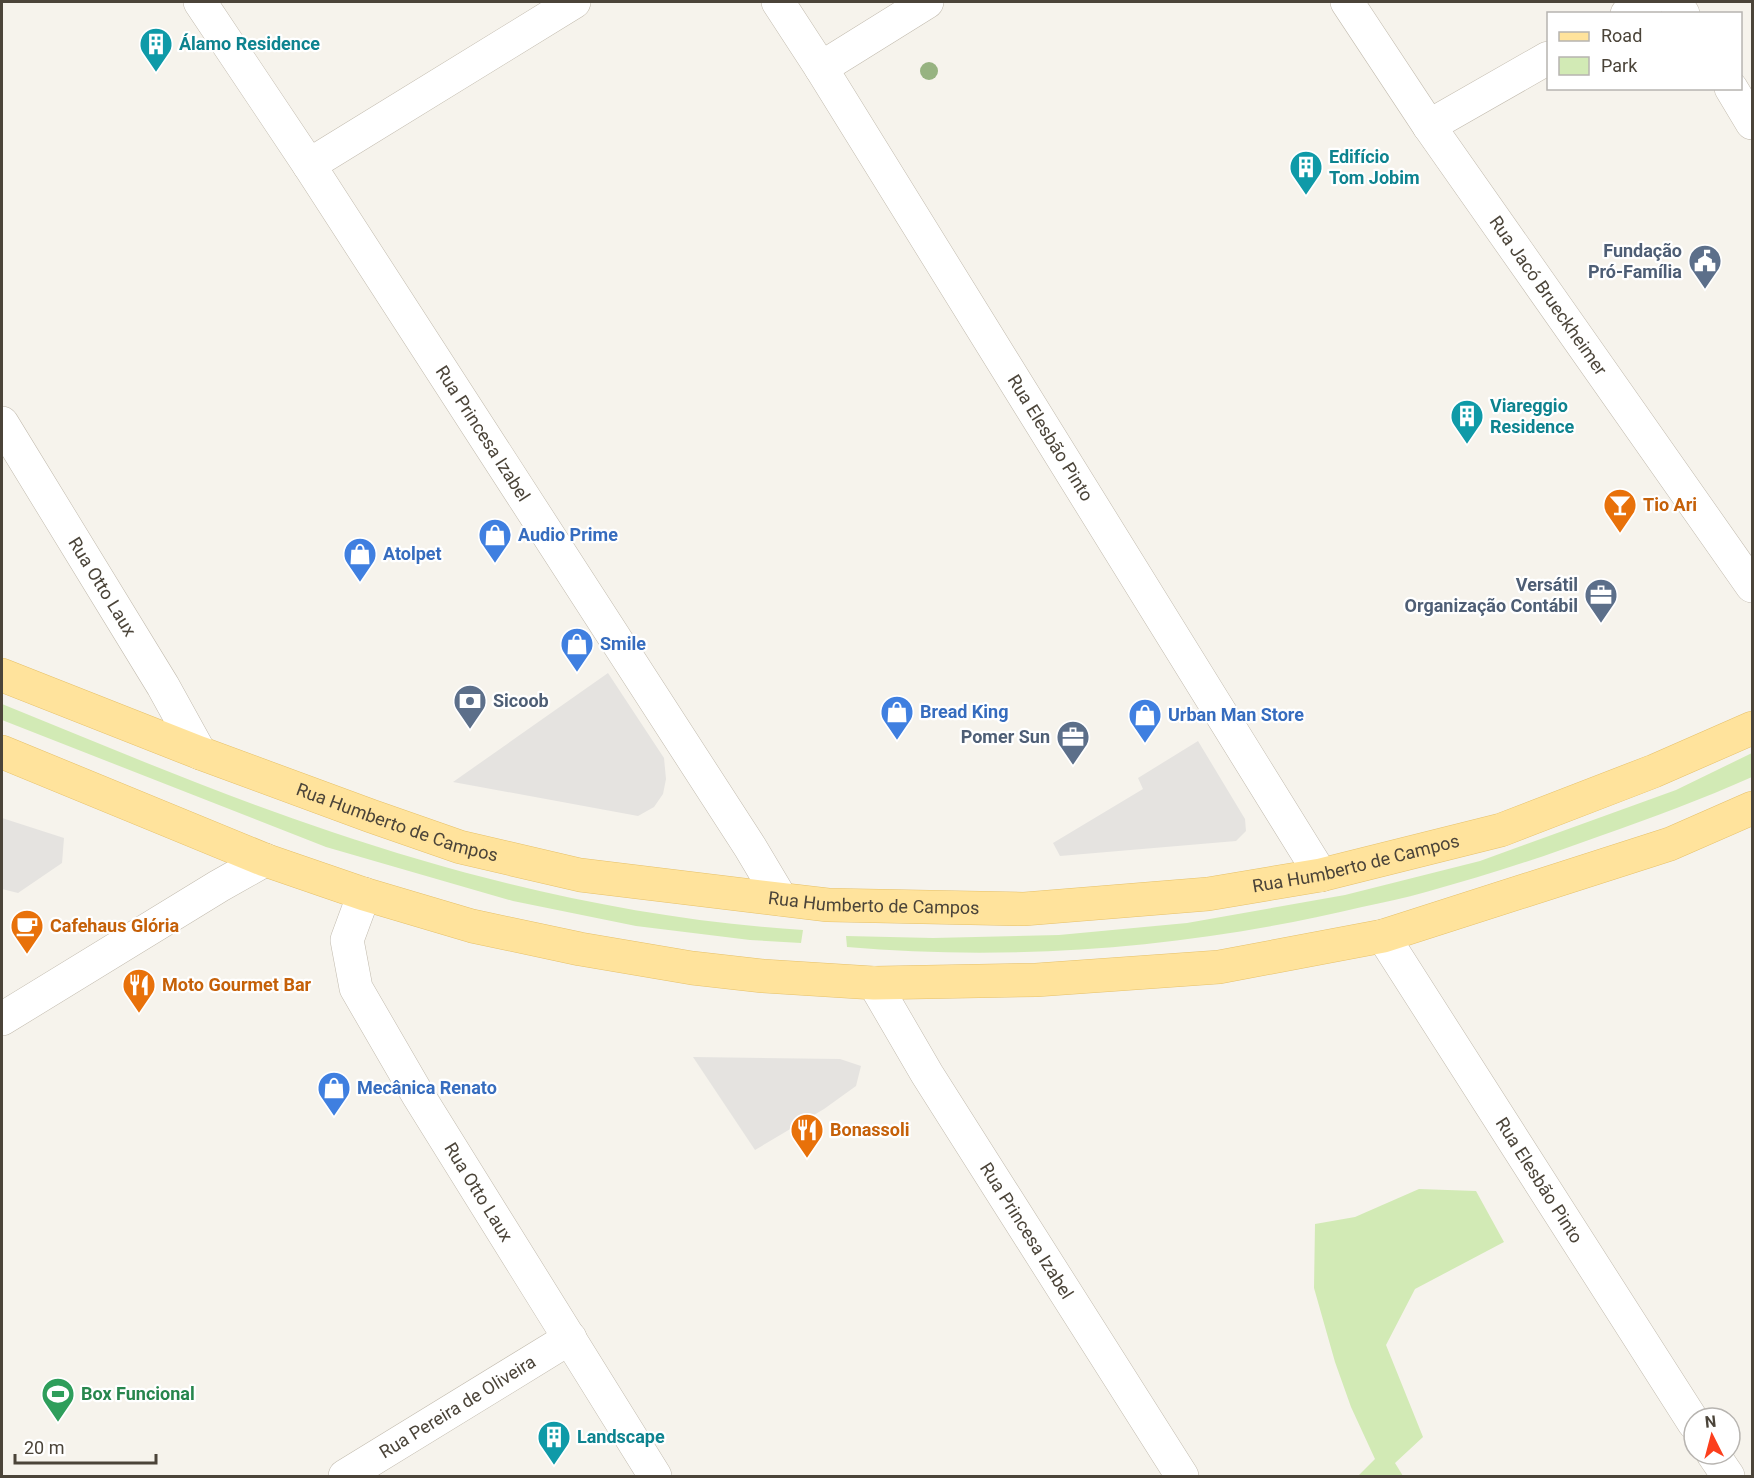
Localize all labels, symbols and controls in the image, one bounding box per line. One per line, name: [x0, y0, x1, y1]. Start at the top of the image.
legend: [1547, 12, 1742, 90]
text: Road: [1601, 25, 1642, 46]
building icon: Álamo Residence: [138, 26, 174, 73]
place label: Álamo Residence: [179, 33, 320, 54]
text: Park: [1601, 55, 1638, 76]
place label: Edifício Tom Jobim: [1329, 146, 1420, 188]
building icon: Edifício Tom Jobim: [1288, 149, 1324, 196]
street label: Rua Jacó Brueckheimer: [1485, 212, 1612, 379]
place label: Fundação Pró-Família: [1588, 240, 1682, 282]
public building icon: Fundação Pró-Família: [1687, 243, 1723, 290]
street label: Rua Princesa Izabel: [432, 362, 535, 505]
street label: Rua Elesbão Pinto: [1004, 371, 1098, 505]
place label: Viareggio Residence: [1490, 395, 1575, 437]
building icon: Viareggio Residence: [1449, 398, 1485, 445]
bar icon: Tio Ari: [1602, 487, 1638, 534]
place label: Tio Ari: [1643, 494, 1697, 515]
shop icon: Audio Prime: [477, 517, 513, 564]
place label: Audio Prime: [518, 524, 618, 545]
street label: Rua Otto Laux: [64, 533, 141, 640]
shop icon: Atolpet: [342, 536, 378, 583]
place label: Atolpet: [383, 543, 442, 564]
place label: Versátil Organização Contábil: [1405, 574, 1578, 616]
office icon: Versátil Organização Contábil: [1583, 577, 1619, 624]
shop icon: Smile: [559, 626, 595, 673]
place label: Smile: [600, 633, 646, 654]
bank icon: Sicoob: [452, 683, 488, 730]
place label: Sicoob: [493, 690, 549, 711]
shop icon: Bread King: [879, 694, 915, 741]
shop icon: Urban Man Store: [1127, 697, 1163, 744]
place label: Bread King: [920, 701, 1008, 722]
place label: Urban Man Store: [1168, 704, 1304, 725]
office icon: Pomer Sun: [1055, 719, 1091, 766]
place label: Pomer Sun: [961, 726, 1050, 747]
street label: Rua Humberto de Campos: [294, 778, 500, 865]
street label: Rua Humberto de Campos: [1251, 830, 1461, 896]
street label: Rua Humberto de Campos: [767, 887, 980, 918]
cafe icon: Cafehaus Glória: [9, 908, 45, 955]
place label: Cafehaus Glória: [50, 915, 179, 936]
restaurant icon: Moto Gourmet Bar: [121, 967, 157, 1014]
place label: Moto Gourmet Bar: [162, 974, 312, 995]
shop icon: Mecânica Renato: [316, 1070, 352, 1117]
place label: Mecânica Renato: [357, 1077, 497, 1098]
restaurant icon: Bonassoli: [789, 1112, 825, 1159]
street label: Rua Elesbão Pinto: [1492, 1113, 1587, 1247]
place label: Bonassoli: [830, 1119, 910, 1140]
street label: Rua Otto Laux: [440, 1139, 518, 1245]
street label: Rua Princesa Izabel: [976, 1158, 1078, 1303]
street label: Rua Pereira de Oliveira: [375, 1351, 539, 1462]
sports icon: Box Funcional: [40, 1376, 76, 1423]
place label: Box Funcional: [81, 1383, 195, 1404]
north arrow: [1682, 1406, 1742, 1466]
text: N: [1704, 1412, 1717, 1432]
building icon: Landscape: [536, 1419, 572, 1466]
place label: Landscape: [577, 1426, 665, 1447]
scale bar: [15, 1427, 156, 1465]
text: 20 m: [24, 1437, 64, 1458]

